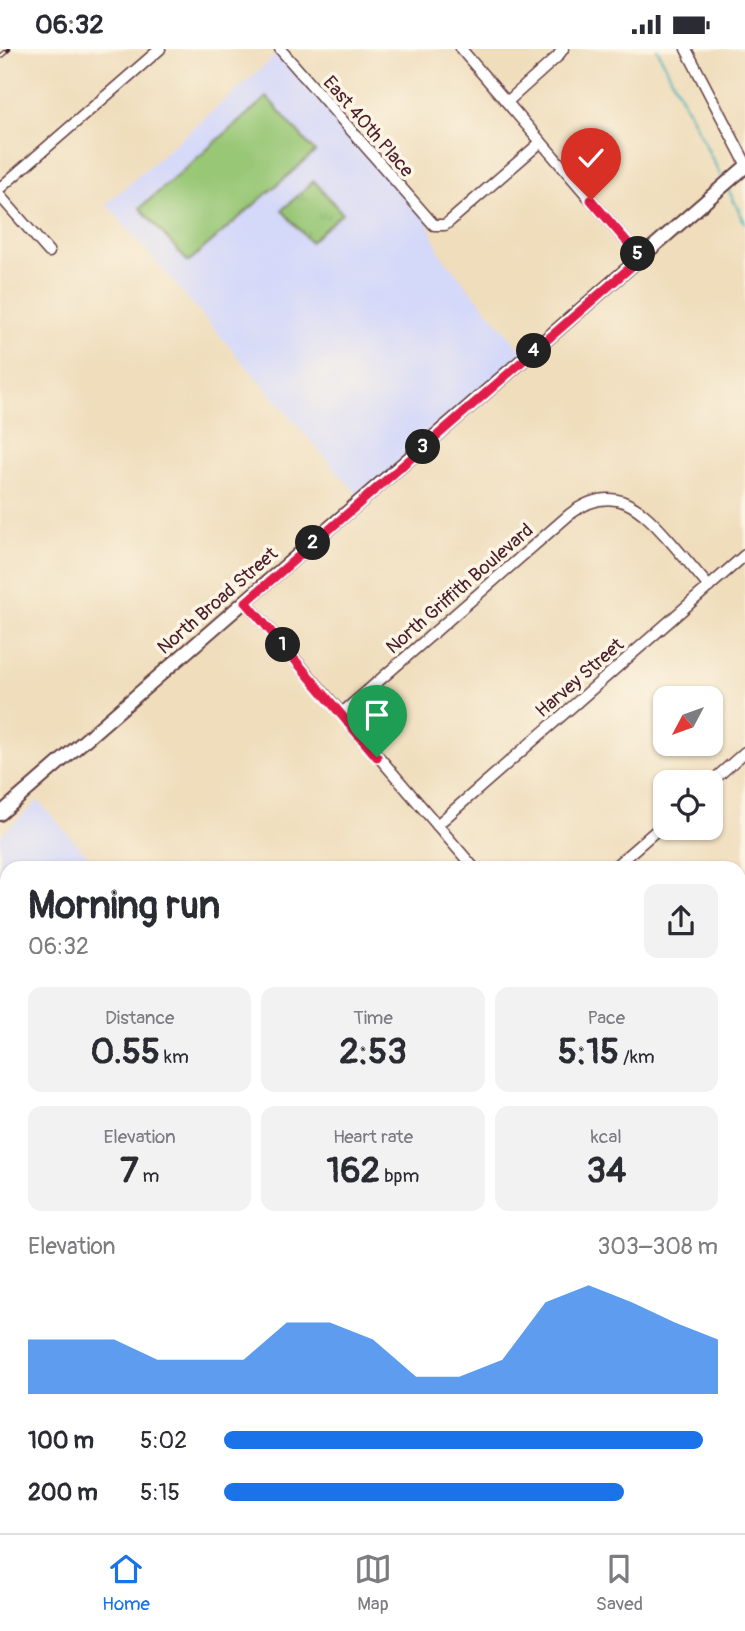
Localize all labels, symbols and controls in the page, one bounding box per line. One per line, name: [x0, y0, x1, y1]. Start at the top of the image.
text: 06:32: [35, 9, 104, 41]
street label: East 40th Place: [318, 71, 419, 183]
pin: [561, 128, 621, 200]
icon: check: [572, 139, 610, 177]
pin: 5: [620, 237, 656, 271]
text: 5: [632, 241, 643, 265]
pin: 4: [516, 333, 552, 369]
text: 4: [528, 338, 539, 362]
pin: 3: [406, 429, 440, 465]
text: 3: [417, 434, 428, 458]
street label: North Griffith Boulevard: [381, 518, 538, 659]
pin: 2: [296, 525, 330, 561]
text: 2: [307, 530, 318, 554]
street label: North Broad Street: [153, 542, 283, 660]
pin: 1: [266, 627, 300, 663]
text: 1: [279, 632, 286, 656]
street label: Harvey Street: [531, 633, 629, 723]
pin: [347, 685, 407, 757]
north arrow: [653, 686, 723, 756]
map controls: [653, 686, 723, 840]
icon: arrive: [358, 696, 396, 734]
button: locate: [653, 770, 723, 840]
text: Morning run: [28, 882, 220, 930]
button: share: [644, 884, 718, 958]
text: 06:32: [28, 932, 89, 961]
text: Distance: [105, 1006, 174, 1030]
text: Time: [353, 1006, 393, 1030]
text: Pace: [588, 1006, 625, 1030]
text: 0.55: [90, 1030, 160, 1074]
text: 2:53: [339, 1030, 407, 1074]
text: 5:15: [558, 1030, 619, 1074]
text: km: [160, 1045, 189, 1069]
text: /km: [619, 1045, 655, 1069]
text: Elevation: [103, 1125, 176, 1149]
text: Heart rate: [333, 1125, 413, 1149]
text: kcal: [591, 1125, 622, 1149]
text: 7: [120, 1149, 138, 1193]
text: 162: [327, 1149, 380, 1193]
text: 34: [586, 1149, 626, 1193]
text: m: [138, 1164, 159, 1188]
text: bpm: [380, 1164, 419, 1188]
text: Elevation: [28, 1232, 116, 1261]
text: 303–308 m: [598, 1232, 718, 1261]
text: 100 m: [28, 1426, 94, 1455]
text: 5:02: [140, 1426, 187, 1455]
text: 200 m: [28, 1478, 98, 1507]
text: 5:15: [140, 1478, 180, 1507]
tab: Home: [102, 1550, 150, 1616]
tab: Map: [354, 1550, 392, 1616]
tab: Saved: [596, 1550, 643, 1616]

